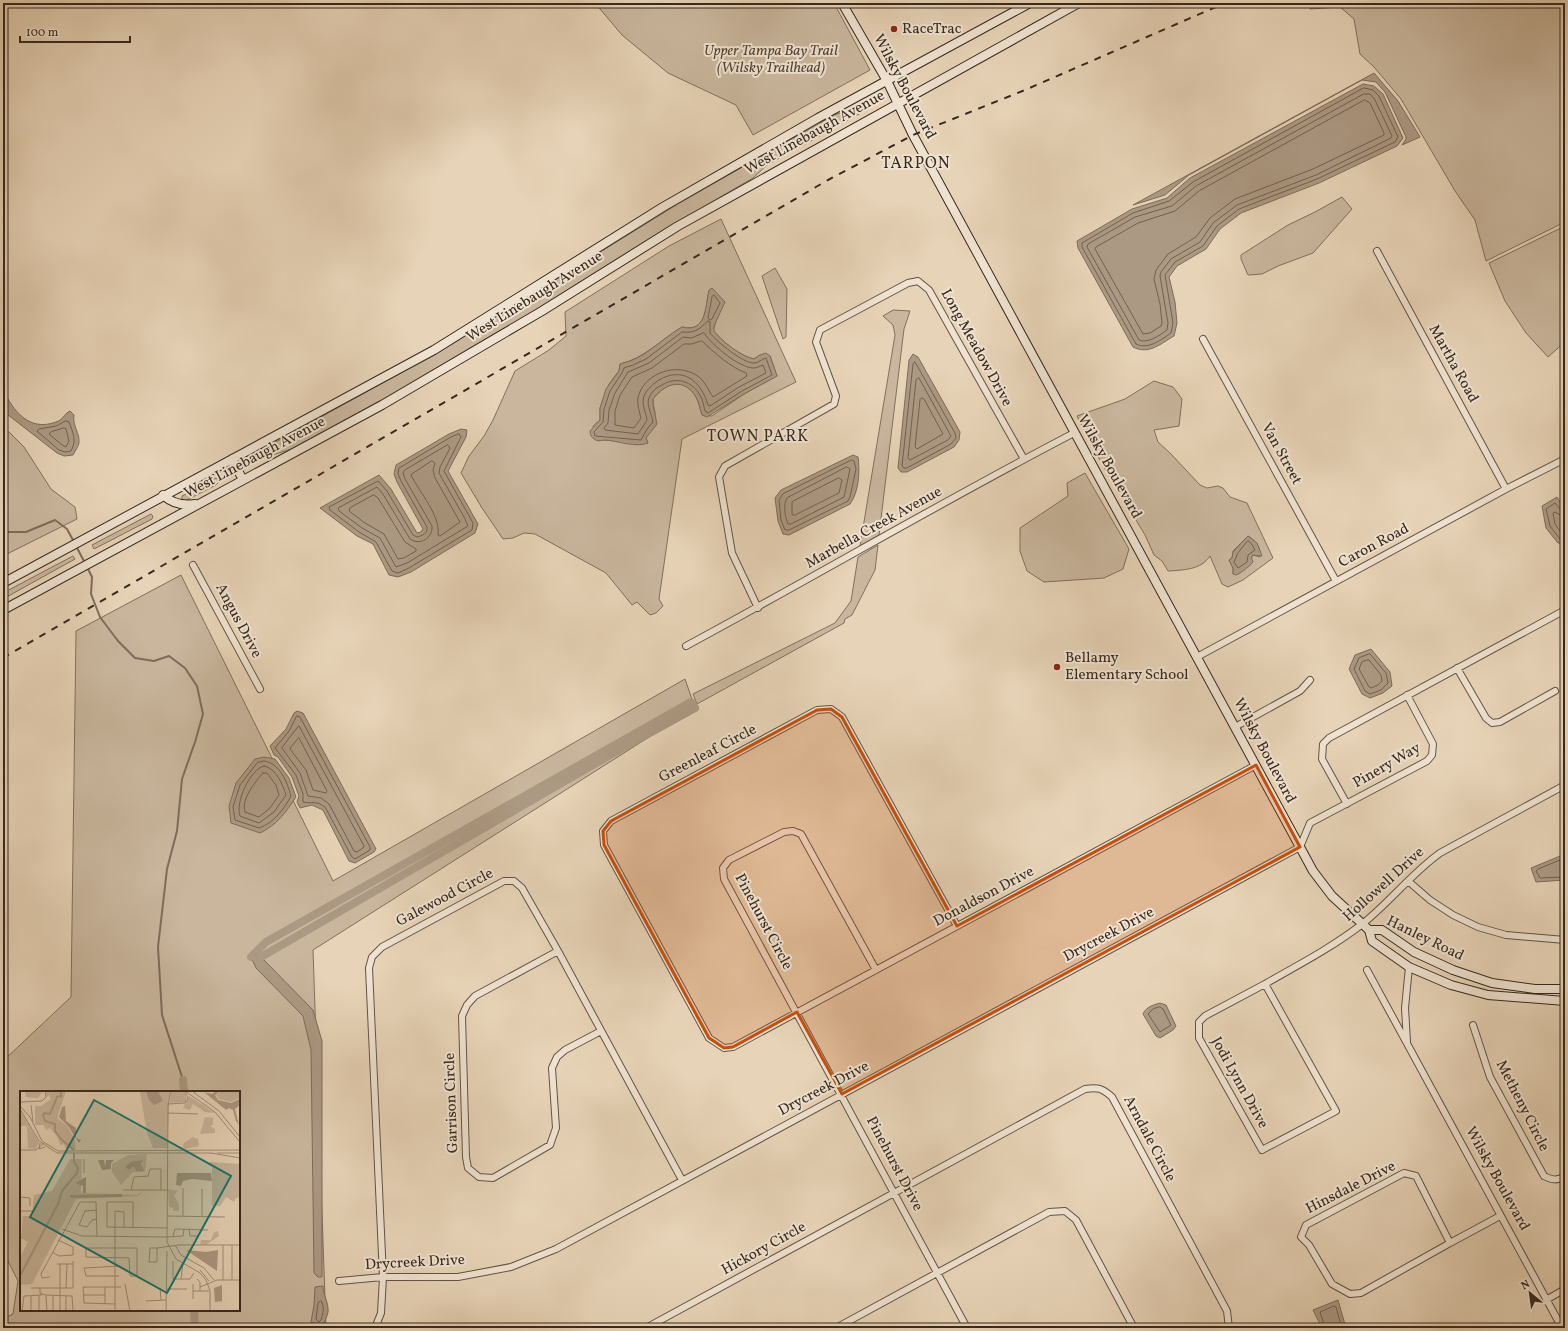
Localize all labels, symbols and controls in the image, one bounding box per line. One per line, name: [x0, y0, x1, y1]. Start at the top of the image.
scale bar: [20, 18, 130, 44]
place label: RaceTrac: [902, 19, 962, 40]
marker: RaceTrac: [889, 24, 899, 34]
text: 100 m: [26, 25, 59, 41]
street label: Wilsky Boulevard: [867, 31, 941, 143]
park label: Upper Tampa Bay Trail (Wilsky Trailhead): [704, 41, 838, 79]
street label: West Linebaugh Avenue: [741, 86, 889, 180]
district label: TARPON: [881, 153, 951, 175]
street label: West Linebaugh Avenue: [463, 246, 607, 348]
street label: Long Meadow Drive: [935, 285, 1017, 411]
street label: Martha Road: [1423, 321, 1483, 407]
street label: Wilsky Boulevard: [1072, 411, 1146, 523]
street label: West Linebaugh Avenue: [181, 412, 329, 504]
street label: Van Street: [1255, 419, 1307, 489]
district label: TOWN PARK: [707, 426, 809, 448]
street label: Marbella Creek Avenue: [802, 482, 946, 574]
street label: Caron Road: [1335, 519, 1413, 573]
street label: Angus Drive: [210, 580, 266, 662]
place label: Bellamy Elementary School: [1065, 648, 1188, 686]
marker: Bellamy Elementary School: [1052, 662, 1062, 672]
street label: Wilsky Boulevard: [1227, 695, 1301, 807]
street label: Greenleaf Circle: [656, 719, 760, 789]
street label: Pinery Way: [1349, 738, 1425, 794]
street label: Hollowell Drive: [1339, 843, 1429, 927]
street label: Donaldson Drive: [930, 862, 1038, 932]
street label: Galewood Circle: [393, 864, 497, 932]
street label: Pinehurst Circle: [729, 870, 797, 974]
street label: Drycreek Drive: [1060, 902, 1158, 968]
street label: Hanley Road: [1383, 911, 1467, 967]
street label: Jodi Lynn Drive: [1205, 1033, 1273, 1133]
street label: Garrison Circle: [440, 1052, 464, 1154]
street label: Drycreek Drive: [775, 1056, 873, 1122]
street label: Metheny Circle: [1490, 1057, 1554, 1155]
inset map: [20, 1091, 240, 1311]
street label: Arndale Circle: [1117, 1092, 1181, 1186]
street label: Pinehurst Drive: [860, 1113, 928, 1215]
street label: Wilsky Boulevard: [1460, 1123, 1534, 1235]
street label: Hinsdale Drive: [1302, 1156, 1400, 1220]
street label: Hickory Circle: [718, 1217, 810, 1281]
street label: Drycreek Drive: [364, 1250, 466, 1276]
north arrow: [1510, 1273, 1550, 1313]
text: N: [1519, 1277, 1533, 1294]

